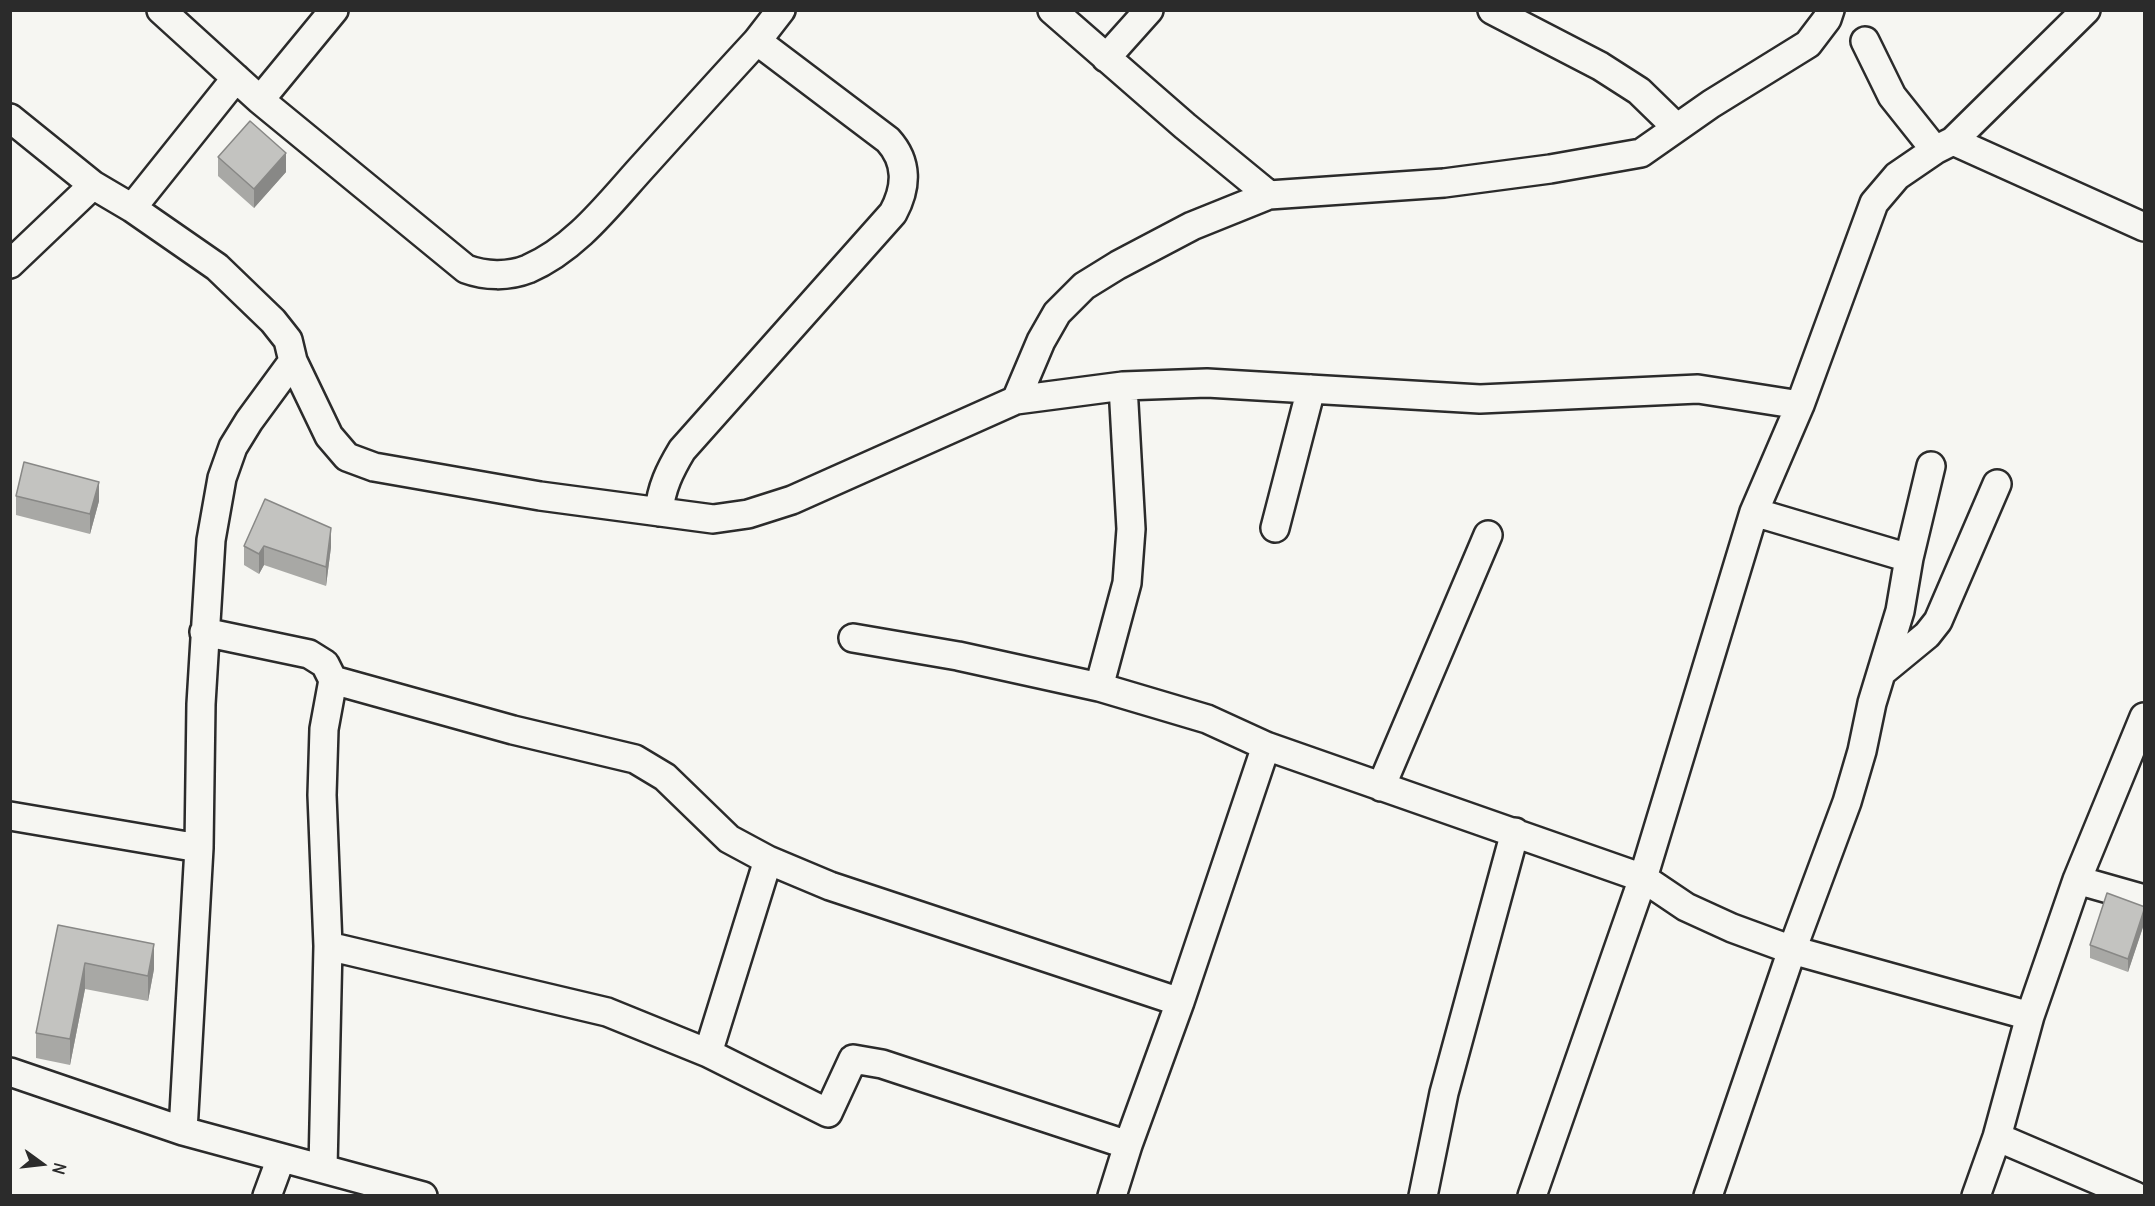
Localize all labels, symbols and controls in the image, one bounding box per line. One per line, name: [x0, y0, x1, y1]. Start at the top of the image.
north arrow: [12, 1134, 72, 1194]
text: N: [48, 1161, 70, 1177]

